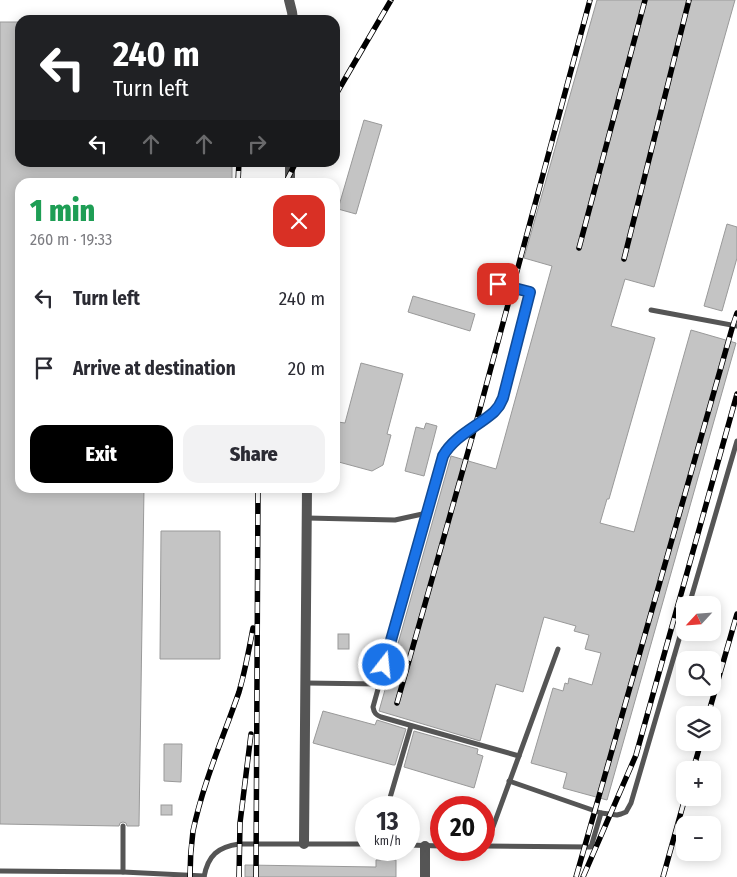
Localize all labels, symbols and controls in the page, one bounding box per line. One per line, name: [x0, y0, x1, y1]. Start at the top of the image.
text: 240 m: [113, 33, 200, 75]
icon: left: [30, 35, 95, 100]
text: Turn left: [113, 75, 189, 102]
icon: left: [84, 130, 112, 158]
icon: ahead: [137, 130, 165, 158]
icon: ahead: [190, 130, 218, 158]
icon: right: [243, 130, 271, 158]
text: 1 min: [30, 193, 95, 229]
button: close: [273, 195, 325, 247]
text: 260 m · 19:33: [30, 230, 112, 249]
pin: [477, 263, 519, 305]
icon: arrive: [484, 270, 512, 298]
icon: left: [30, 284, 58, 312]
text: Turn left: [73, 287, 140, 310]
text: 240 m: [279, 287, 325, 310]
icon: arrive: [30, 354, 58, 382]
text: Arrive at destination: [73, 357, 236, 380]
text: 20 m: [288, 357, 325, 380]
button: Exit: [30, 425, 173, 483]
button: Share: [183, 425, 325, 483]
north arrow: [676, 596, 721, 641]
map controls: [676, 596, 721, 861]
position arrow: [357, 638, 409, 690]
button: search: [676, 651, 721, 696]
button: layers: [676, 706, 721, 751]
button: +: [676, 761, 721, 806]
speed limit sign: 20: [430, 796, 495, 861]
text: 13: [376, 807, 399, 837]
button: −: [676, 816, 721, 861]
text: km/h: [374, 834, 401, 848]

